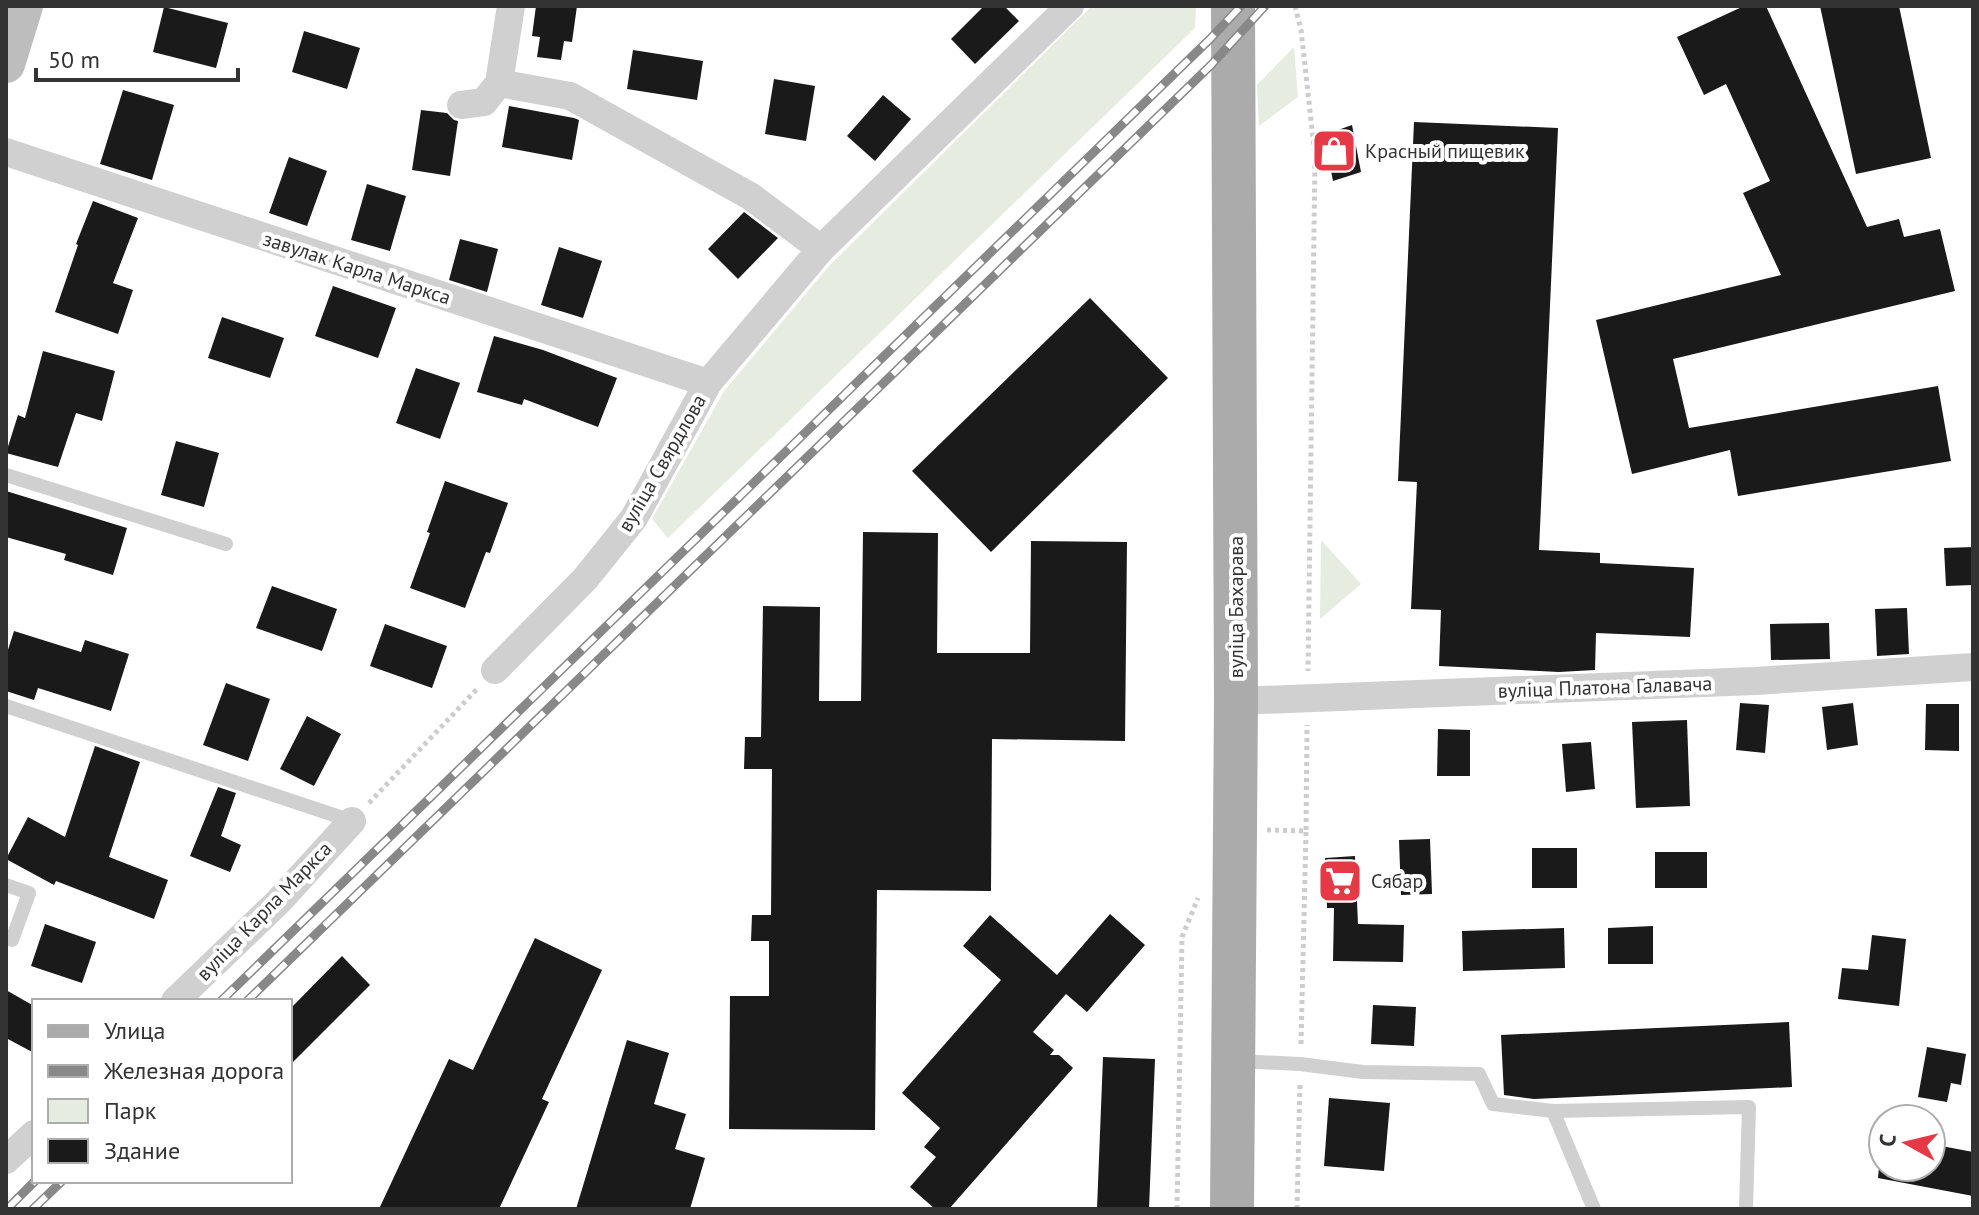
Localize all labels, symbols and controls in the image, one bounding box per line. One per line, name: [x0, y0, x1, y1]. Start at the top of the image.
scale bar: [36, 32, 238, 82]
text: 50 m: [48, 44, 100, 75]
shop icon: Красный пищевик: [1310, 127, 1358, 175]
place label: Красный пищевик: [1365, 138, 1525, 164]
street label: завулак Карла Маркса: [260, 225, 454, 311]
street label: вуліца Свярдлова: [612, 390, 712, 536]
street label: вуліца Бахарава: [1223, 536, 1249, 678]
street label: вуліца Платона Галавача: [1497, 670, 1713, 704]
street label: вуліца Карла Маркса: [191, 836, 337, 986]
supermarket icon: Сябар: [1316, 857, 1364, 905]
place label: Сябар: [1371, 868, 1423, 894]
legend: [32, 999, 292, 1183]
text: Улица: [104, 1015, 165, 1046]
text: Железная дорога: [103, 1055, 284, 1086]
text: Парк: [104, 1095, 157, 1126]
north arrow: [1867, 1103, 1947, 1183]
text: С: [1872, 1132, 1902, 1148]
text: Здание: [104, 1135, 180, 1166]

